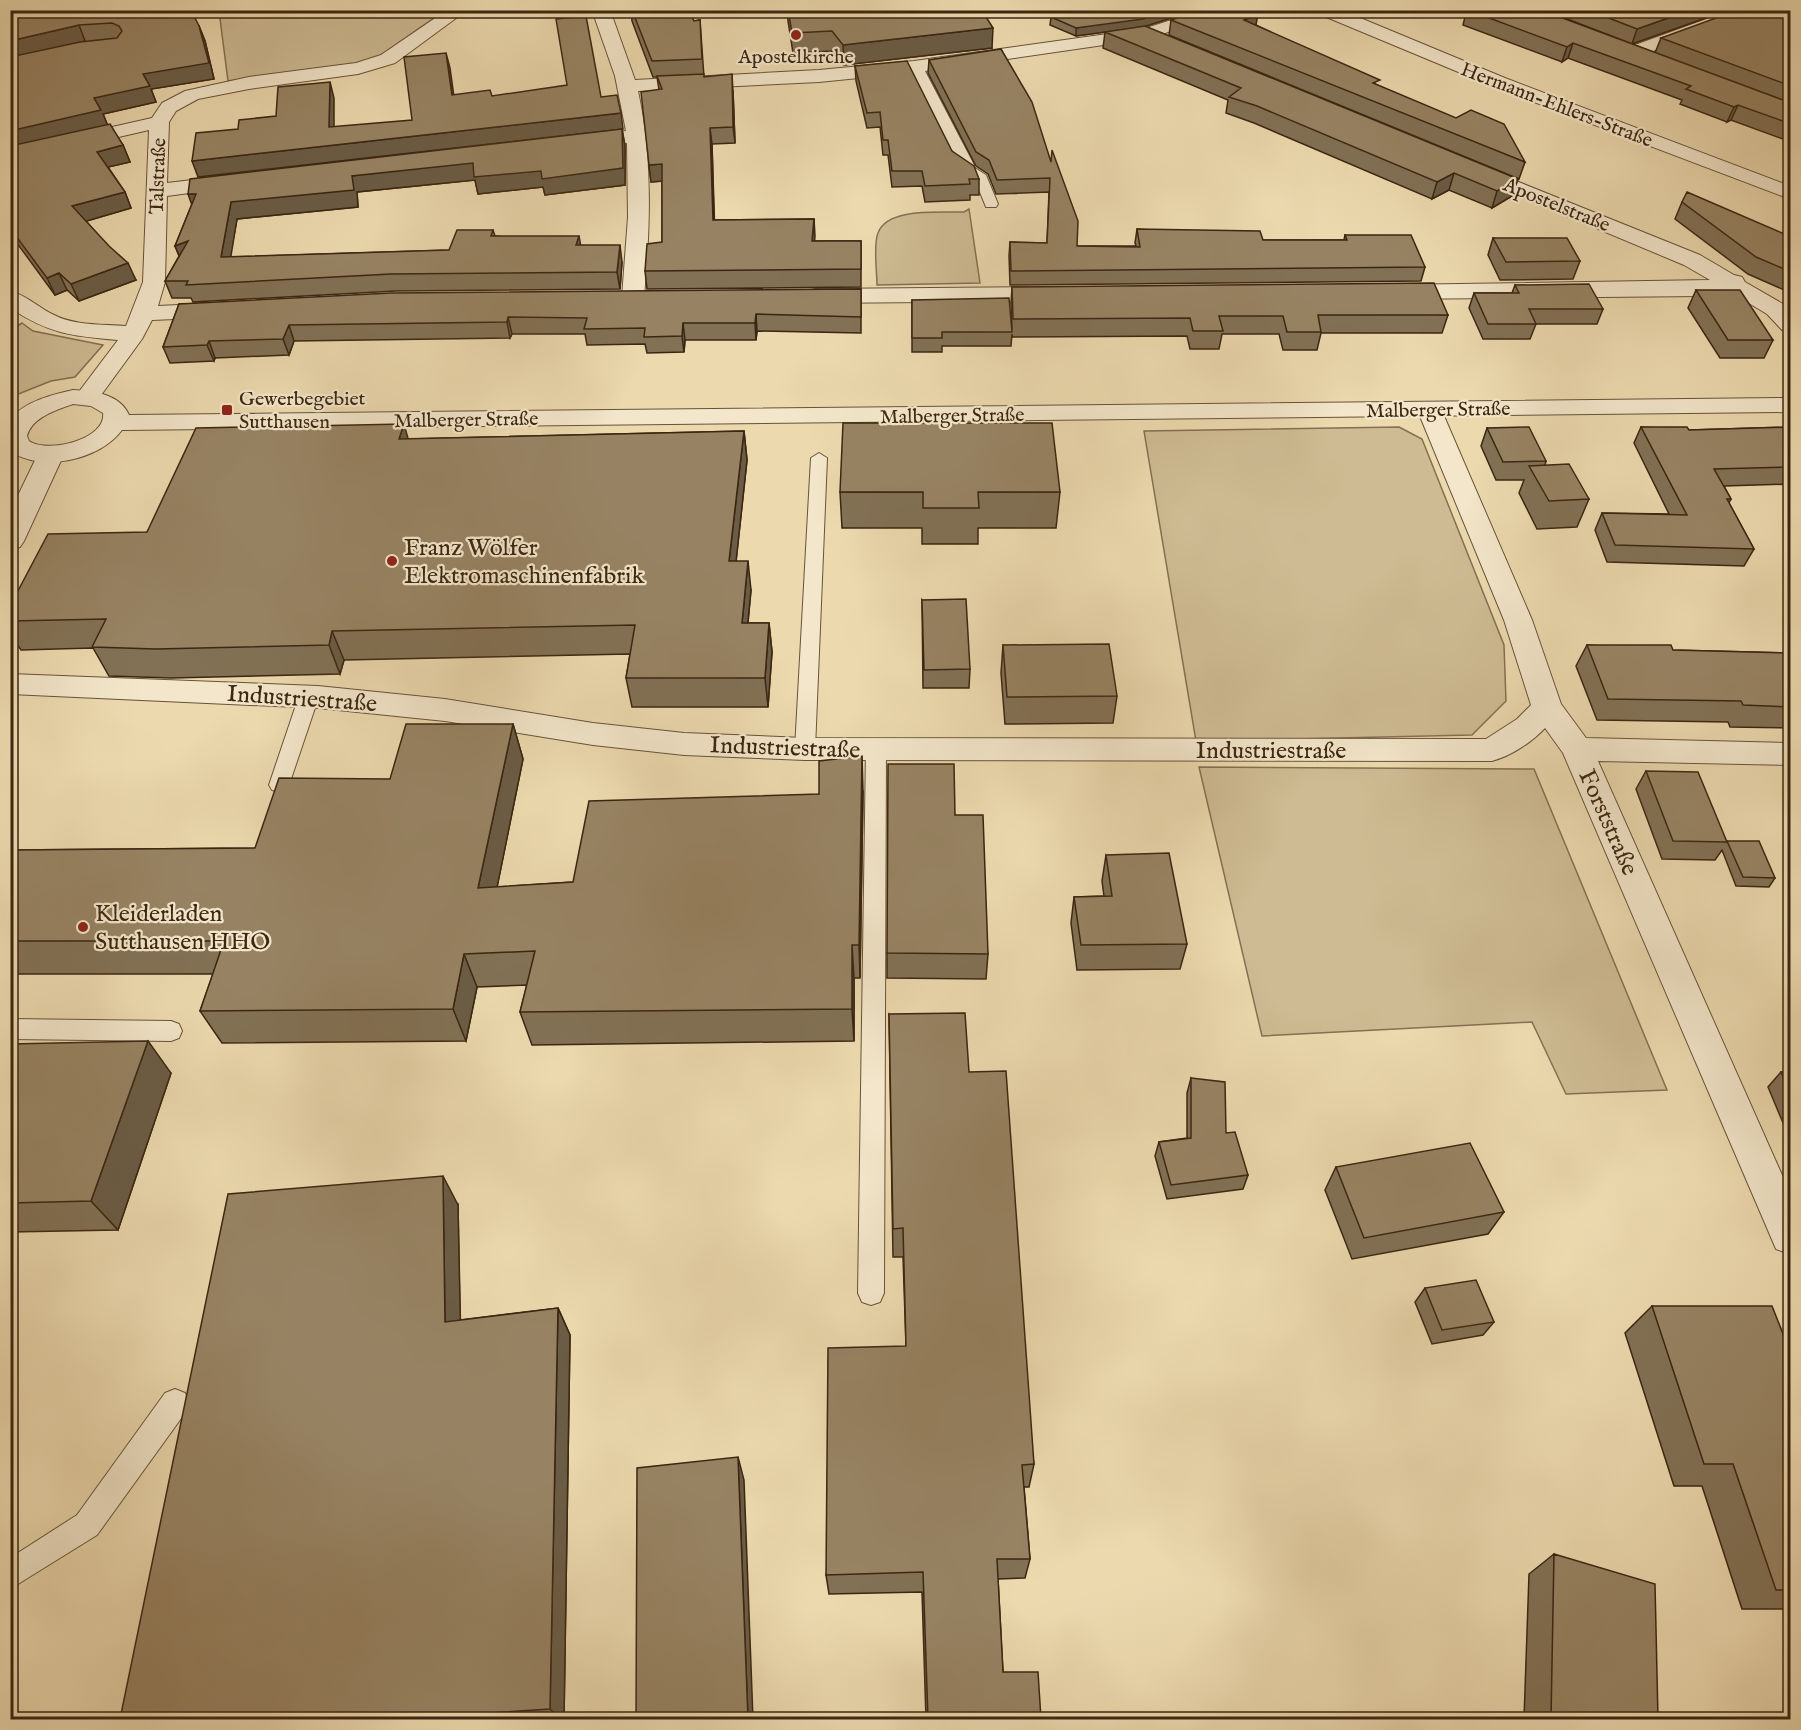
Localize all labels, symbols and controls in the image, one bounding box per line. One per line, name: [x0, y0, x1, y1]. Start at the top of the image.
marker: Apostelkirche: [789, 28, 803, 42]
place label: Apostelkirche: [737, 45, 854, 70]
street label: Hermann-Ehlers-Straße: [1457, 57, 1656, 154]
street label: Talstraße: [145, 137, 172, 215]
street label: Apostelstraße: [1498, 172, 1614, 238]
place label: Gewerbegebiet Sutthausen: [239, 387, 366, 435]
street label: Malberger Straße: [1366, 397, 1510, 424]
marker: Gewerbegebiet Sutthausen: [220, 403, 234, 417]
street label: Malberger Straße: [880, 403, 1024, 430]
street label: Malberger Straße: [394, 407, 538, 434]
place label: Franz Wölfer Elektromaschinenfabrik: [404, 533, 644, 592]
marker: Franz Wölfer Elektromaschinenfabrik: [385, 554, 399, 568]
street label: Industriestraße: [226, 679, 378, 720]
street label: Industriestraße: [709, 730, 861, 767]
street label: Industriestraße: [1196, 736, 1346, 767]
street label: Forststraße: [1571, 765, 1645, 880]
place label: Kleiderladen Sutthausen HHO: [95, 899, 270, 958]
marker: Kleiderladen Sutthausen HHO: [76, 920, 90, 934]

